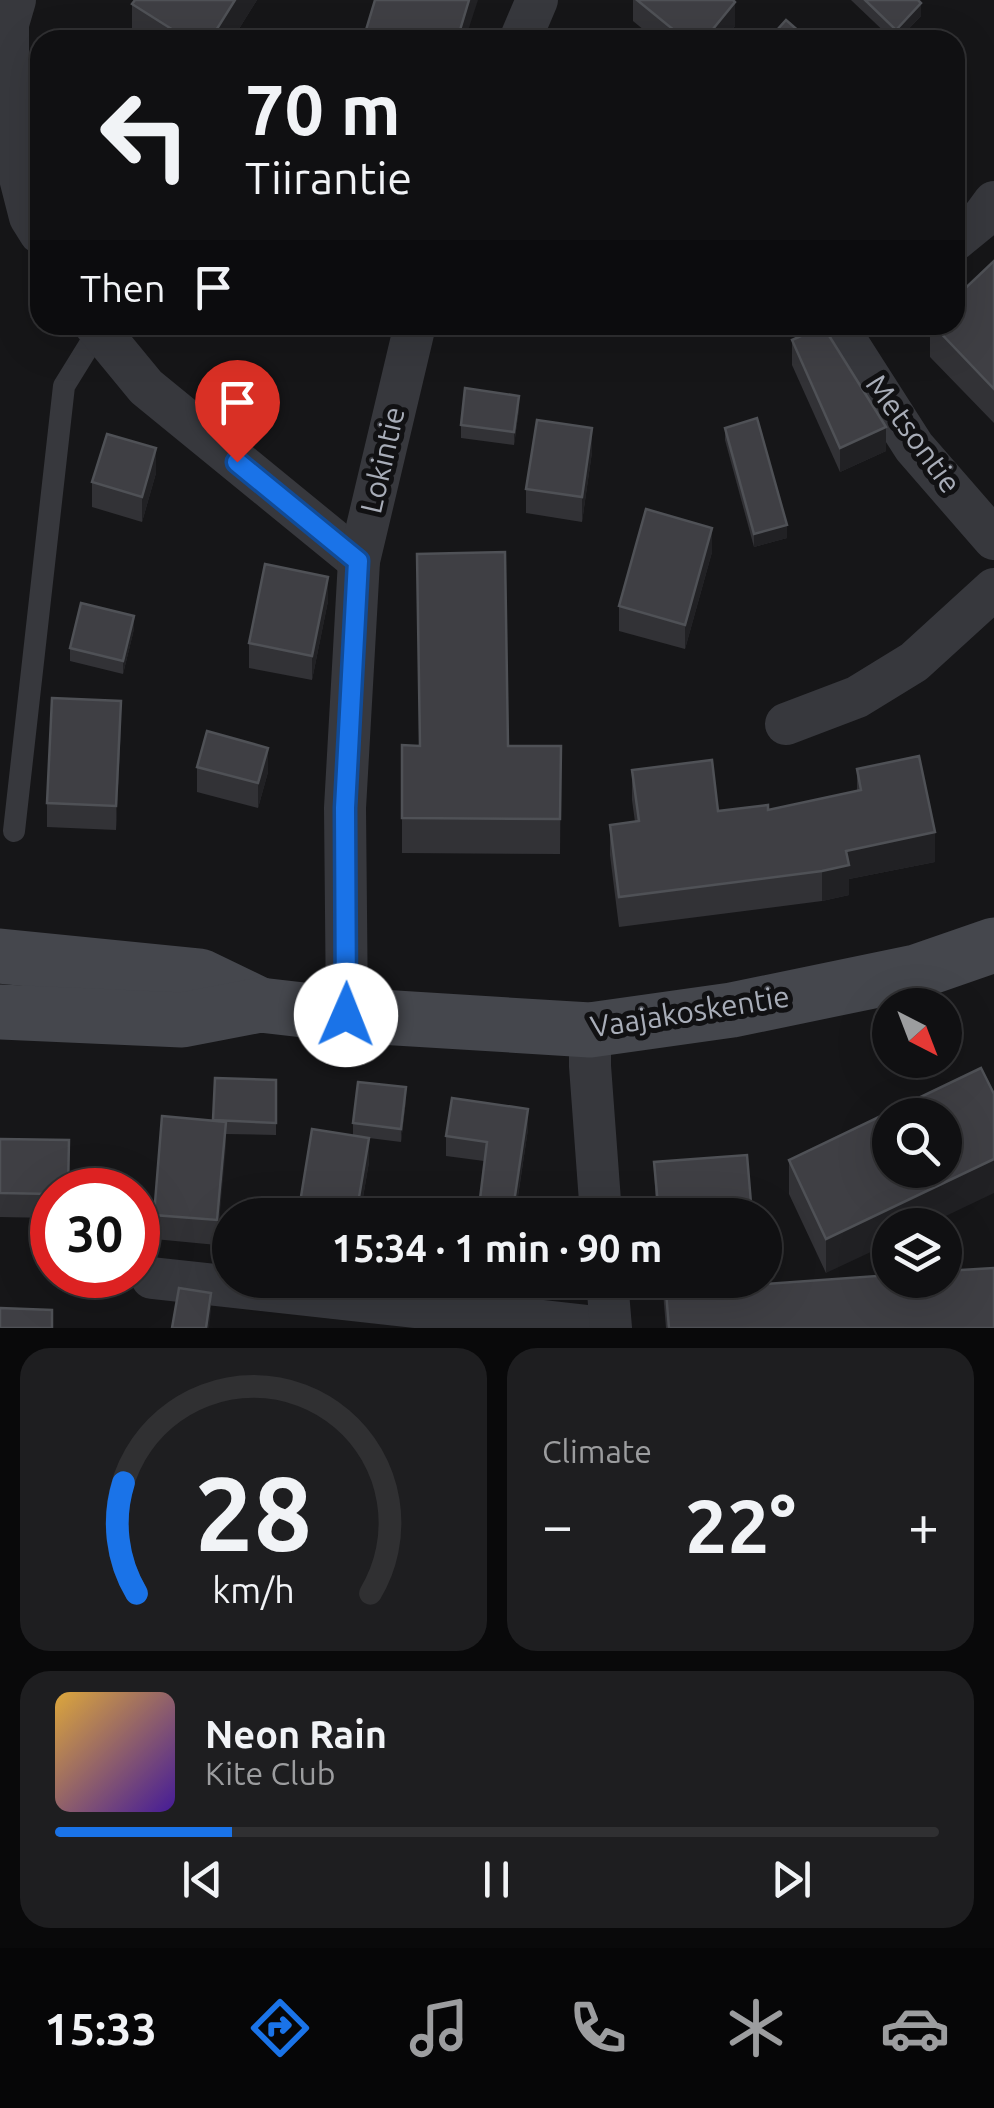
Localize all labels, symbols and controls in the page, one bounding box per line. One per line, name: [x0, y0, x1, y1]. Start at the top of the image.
icon: left: [80, 70, 210, 200]
text: 70 m: [245, 70, 401, 148]
text: Tiirantie: [245, 152, 412, 203]
icon: arrive: [186, 260, 241, 315]
text: Then: [80, 267, 166, 309]
pin: [195, 360, 280, 463]
street label: Metsontie: [860, 368, 968, 499]
icon: arrive: [210, 375, 265, 430]
street label: Lokintie: [353, 403, 411, 516]
position arrow: [294, 963, 398, 1067]
street label: Vaajakoskentie: [588, 978, 792, 1044]
north arrow: [872, 988, 962, 1078]
map controls: [872, 988, 962, 1298]
button: search: [872, 1098, 962, 1188]
speed limit sign: 30: [30, 1168, 160, 1298]
button: layers: [872, 1208, 962, 1298]
text: 15:34 · 1 min · 90 m: [332, 1227, 662, 1269]
text: Climate: [542, 1433, 652, 1469]
text: 28: [195, 1454, 312, 1571]
text: 22°: [685, 1483, 796, 1567]
text: −: [542, 1494, 573, 1555]
text: +: [908, 1494, 939, 1555]
text: km/h: [212, 1570, 295, 1610]
text: Neon Rain: [205, 1713, 387, 1755]
text: Kite Club: [205, 1755, 335, 1791]
icon: previous: [175, 1852, 230, 1907]
icon: pause: [469, 1852, 524, 1907]
icon: next: [764, 1852, 819, 1907]
icon: directions: [245, 1993, 315, 2063]
icon: music: [404, 1993, 474, 2063]
icon: phone: [563, 1993, 633, 2063]
icon: climate: [721, 1993, 791, 2063]
icon: car: [880, 1993, 950, 2063]
text: 15:33: [44, 2003, 157, 2054]

